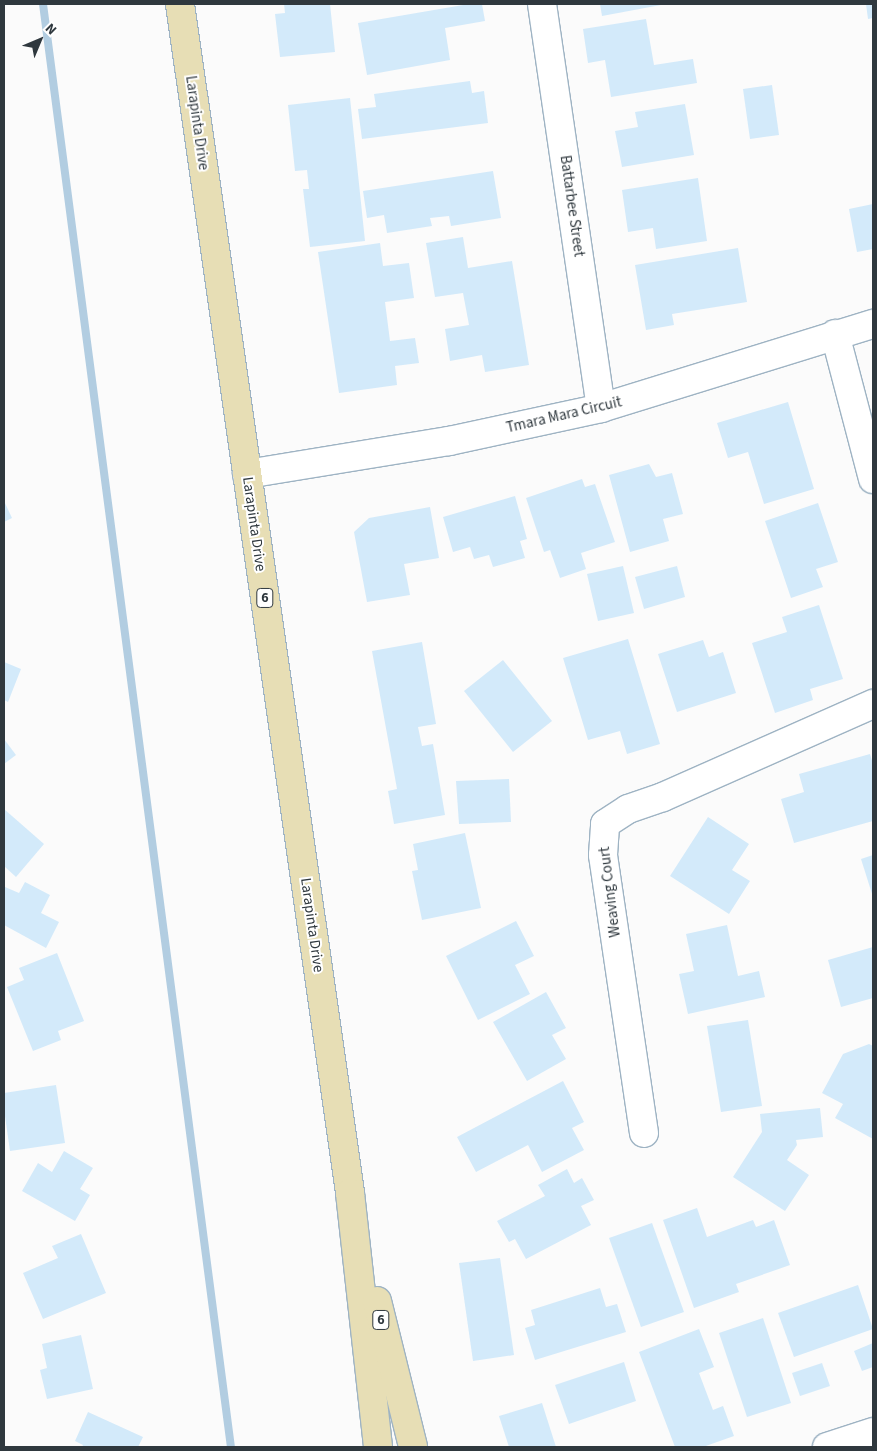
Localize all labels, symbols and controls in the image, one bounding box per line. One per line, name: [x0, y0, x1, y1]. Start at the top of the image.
north arrow: [15, 15, 65, 65]
text: N: [40, 19, 61, 40]
street label: Larapinta Drive: [181, 75, 213, 171]
street label: Battarbee Street: [556, 154, 588, 258]
street label: Tmara Mara Circuit: [505, 393, 623, 437]
street label: Larapinta Drive: [238, 476, 270, 572]
road number: 6: [256, 586, 274, 610]
street label: Weaving Court: [596, 846, 624, 938]
street label: Larapinta Drive: [296, 877, 328, 973]
road number: 6: [372, 1308, 390, 1332]

